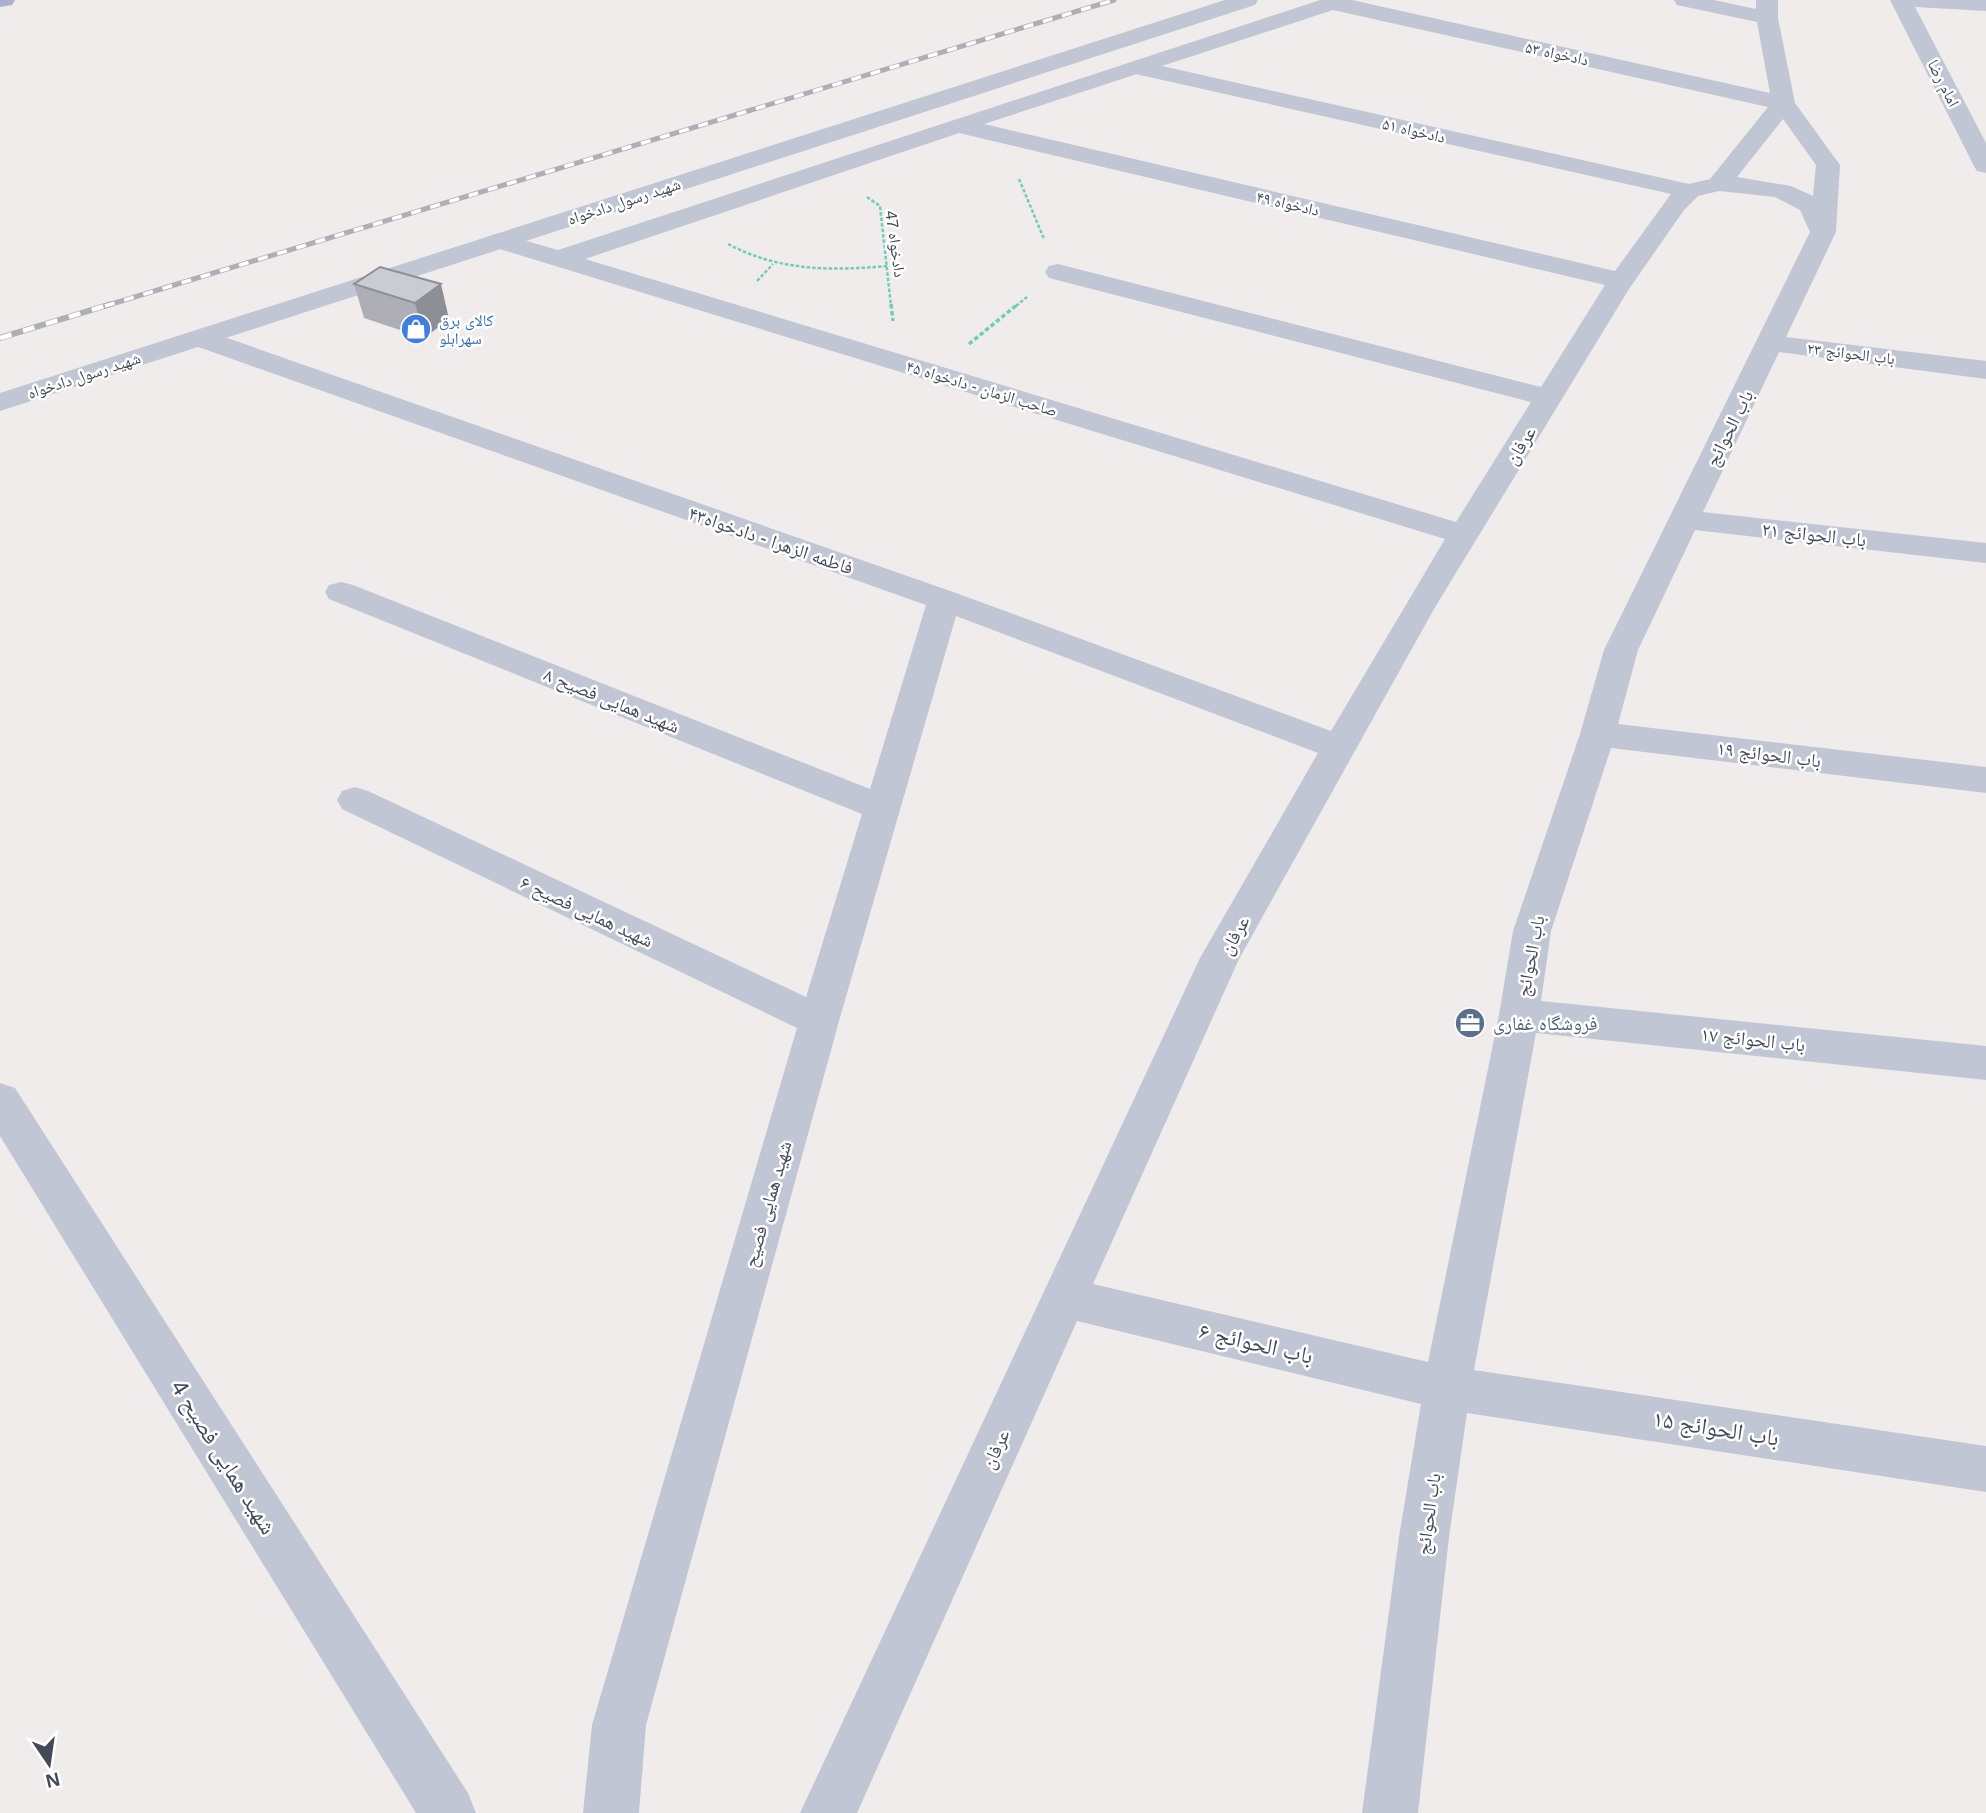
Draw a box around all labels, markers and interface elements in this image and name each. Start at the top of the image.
street label: دادخواه ۵۳ [1524,39,1590,69]
street label: امام رضا [1923,57,1963,110]
street label: دادخواه ۵۱ [1381,115,1447,147]
street label: شهید رسول دادخواه [566,175,683,230]
street label: دادخواه ۴۹ [1255,188,1321,220]
street label: دادخواه 47 [881,210,909,279]
shop icon: کالای برق سهرابلو [399,312,433,346]
place label: کالای برق سهرابلو [439,312,494,348]
street label: باب الحوائج ۲۳ [1806,340,1896,369]
street label: شهید رسول دادخواه [26,349,143,404]
street label: صاحب الزمان - دادخواه ۴۵ [904,357,1059,421]
street label: باب الحوائج [1701,387,1759,471]
street label: عرفان [1501,422,1541,469]
street label: فاطمه الزهرا - دادخواه۴۳ [686,502,856,579]
street label: باب الحوائج ۲۱ [1761,519,1867,552]
street label: شهید همایی فصیح ۸ [540,664,683,739]
street label: باب الحوائج ۱۹ [1715,738,1822,773]
street label: شهید همایی فصیح ۶ [516,871,657,953]
street label: عرفان [1215,912,1255,959]
street label: باب الحوائج [1512,914,1551,999]
office icon: فروشگاه غفاری [1453,1006,1487,1040]
place label: فروشگاه غفاری [1493,1013,1597,1035]
street label: باب الحوائج ۱۷ [1700,1024,1806,1057]
street label: شهید همایی فصیح [739,1139,797,1270]
street label: باب الحوائج ۶ [1196,1317,1316,1371]
street label: شهید همایی فصیح 4 [164,1375,282,1540]
street label: باب الحوائج ۱۵ [1651,1405,1781,1453]
street label: عرفان [977,1426,1015,1473]
street label: باب الحوائج [1412,1472,1447,1557]
north arrow [14,1729,84,1799]
text: N [44,1768,62,1792]

